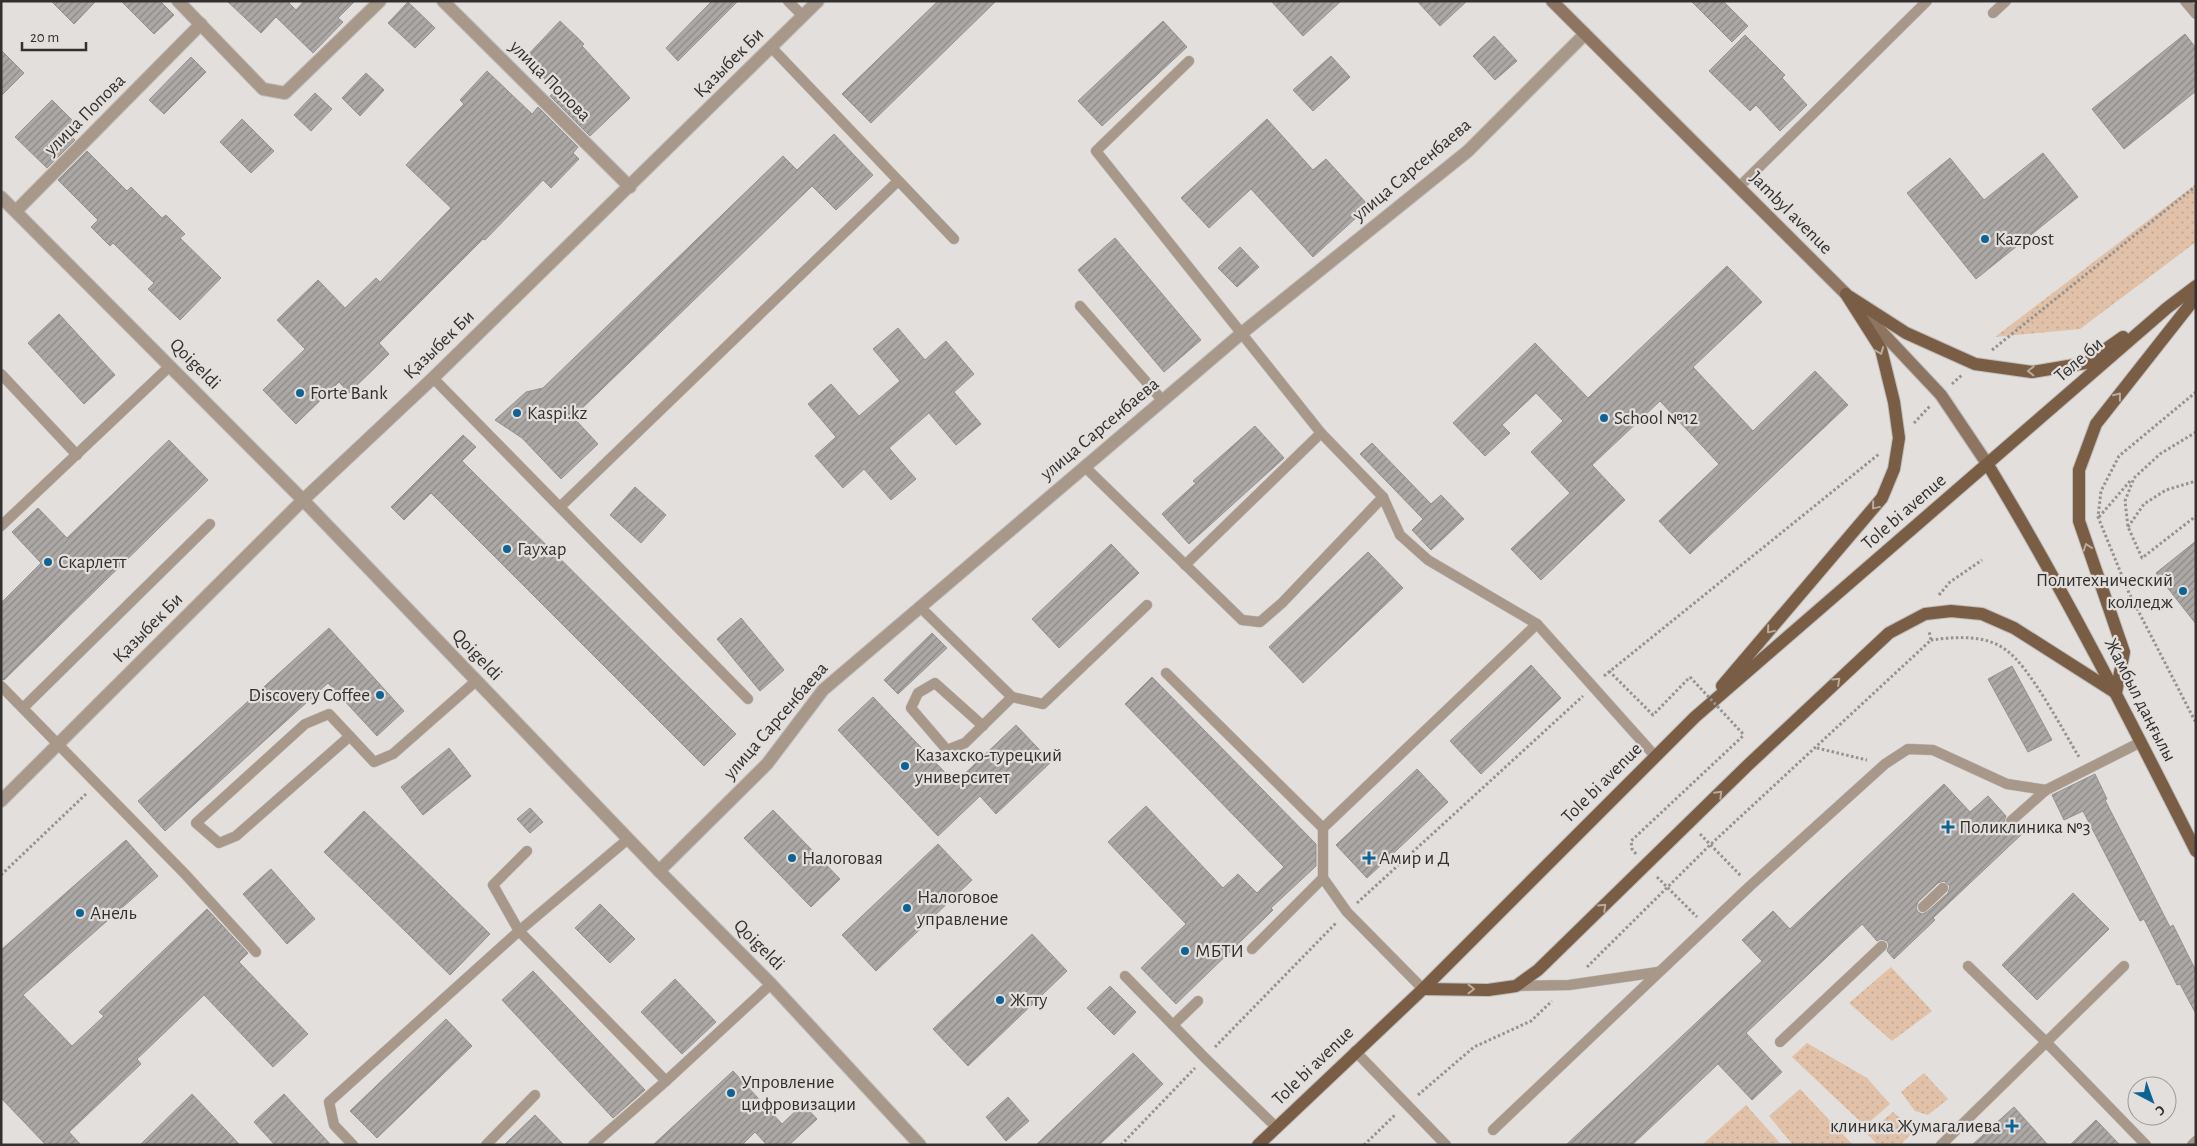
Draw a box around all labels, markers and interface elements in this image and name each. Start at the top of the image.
scale bar [22,20,86,52]
street label: Қазыбек Би [690,24,768,102]
text: 20 m [30,30,59,45]
street label: улица Попова [505,36,594,125]
street label: улица Попова [40,71,129,160]
street label: улица Сарсенбаева [1348,115,1475,226]
street label: Jambyl avenue [1746,168,1836,258]
place label: Kazpost [1995,230,2054,249]
marker: Kazpost [1979,233,1991,245]
street label: Қазыбек Би [400,307,478,383]
street label: Төле би [2051,334,2107,386]
street label: Qoigeldi [166,335,224,393]
one-way arrow [1874,346,1884,355]
one-way arrow [2026,366,2034,376]
street label: улица Сарсенбаева [1036,374,1163,485]
place label: Forte Bank [310,384,388,403]
marker: Forte Bank [294,387,306,399]
one-way arrow [2113,393,2121,402]
place label: Kaspi.kz [527,404,588,423]
marker: Kaspi.kz [511,407,523,419]
place label: School №12 [1614,409,1698,428]
marker: School №12 [1598,412,1610,424]
street label: Tole bi avenue [1858,470,1950,554]
one-way arrow [1873,500,1881,509]
place label: Гаухар [517,540,566,559]
marker: Гаухар [501,543,513,555]
one-way arrow [2083,543,2093,551]
place label: Скарлетт [58,553,127,572]
marker: Скарлетт [42,556,54,568]
place label: Политехнический колледж [2036,571,2174,612]
marker: Политехнический колледж [2177,585,2189,597]
street label: Қазыбек Би [109,589,187,667]
one-way arrow [1767,624,1776,633]
street label: Qoigeldi [448,626,506,684]
street label: Жамбыл даңғылы [2101,635,2179,765]
street label: улица Сарсенбаева [720,659,832,784]
one-way arrow [1831,678,1840,687]
place label: Discovery Coffee [248,686,370,705]
marker: Discovery Coffee [374,689,386,701]
street label: Tole bi avenue [1558,739,1646,827]
place label: Казахско-турецкий университет [914,746,1062,787]
marker: Казахско-турецкий университет [899,760,911,772]
one-way arrow [1714,791,1723,800]
place label: Поликлиника №3 [1959,818,2091,837]
marker: Поликлиника №3 [1941,820,1955,834]
place label: Налоговая [802,849,883,868]
place label: Амир и Д [1379,849,1450,868]
marker: Налоговая [786,852,798,864]
marker: Амир и Д [1363,852,1375,864]
place label: Налоговое управление [916,888,1008,929]
marker: Налоговое управление [901,902,913,914]
place label: Анель [90,904,137,923]
one-way arrow [1597,904,1606,913]
marker: Анель [74,907,86,919]
street label: Qoigeldi [730,916,788,974]
place label: МБТИ [1195,942,1244,961]
marker: МБТИ [1179,945,1191,957]
one-way arrow [1468,984,1476,994]
place label: Жгту [1010,991,1047,1010]
marker: Жгту [994,994,1006,1006]
street label: Tole bi avenue [1269,1023,1357,1109]
place label: Упровление цифровизации [741,1073,856,1114]
north arrow [2127,1076,2177,1126]
marker: Упровление цифровизации [725,1087,737,1099]
text: С [2152,1102,2167,1118]
place label: клиника Жумагалиева [1830,1117,2001,1136]
marker: клиника Жумагалиева [2005,1119,2019,1133]

